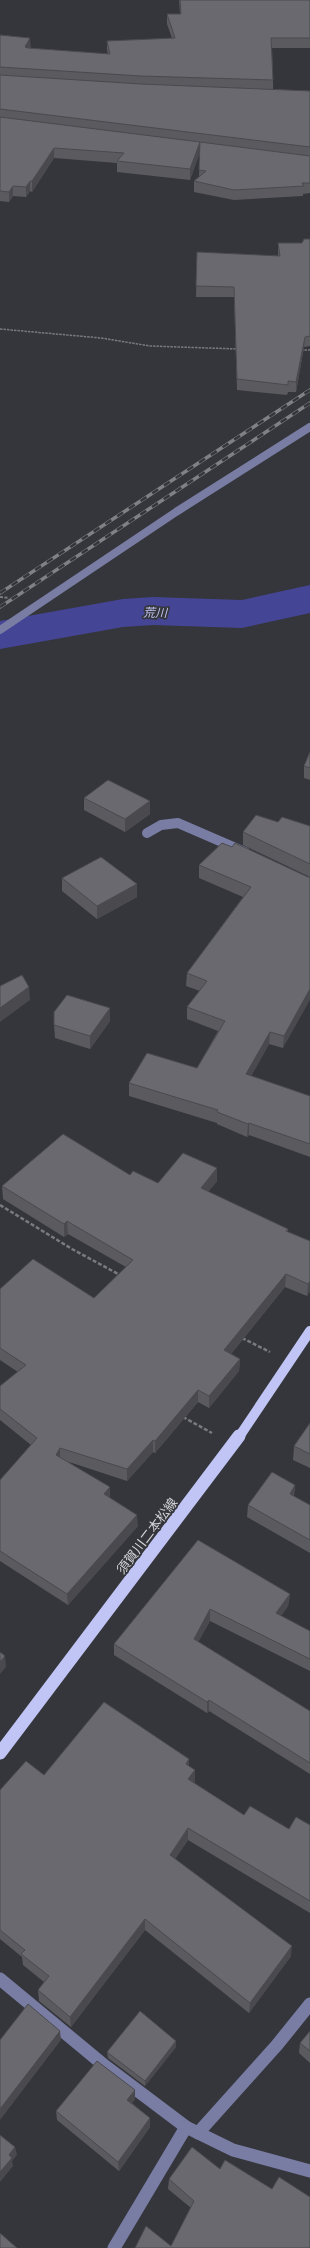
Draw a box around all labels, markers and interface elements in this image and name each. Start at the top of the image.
water label: 荒川 [143,605,169,621]
street label: 須賀川二本松線 [113,1495,181,1577]

